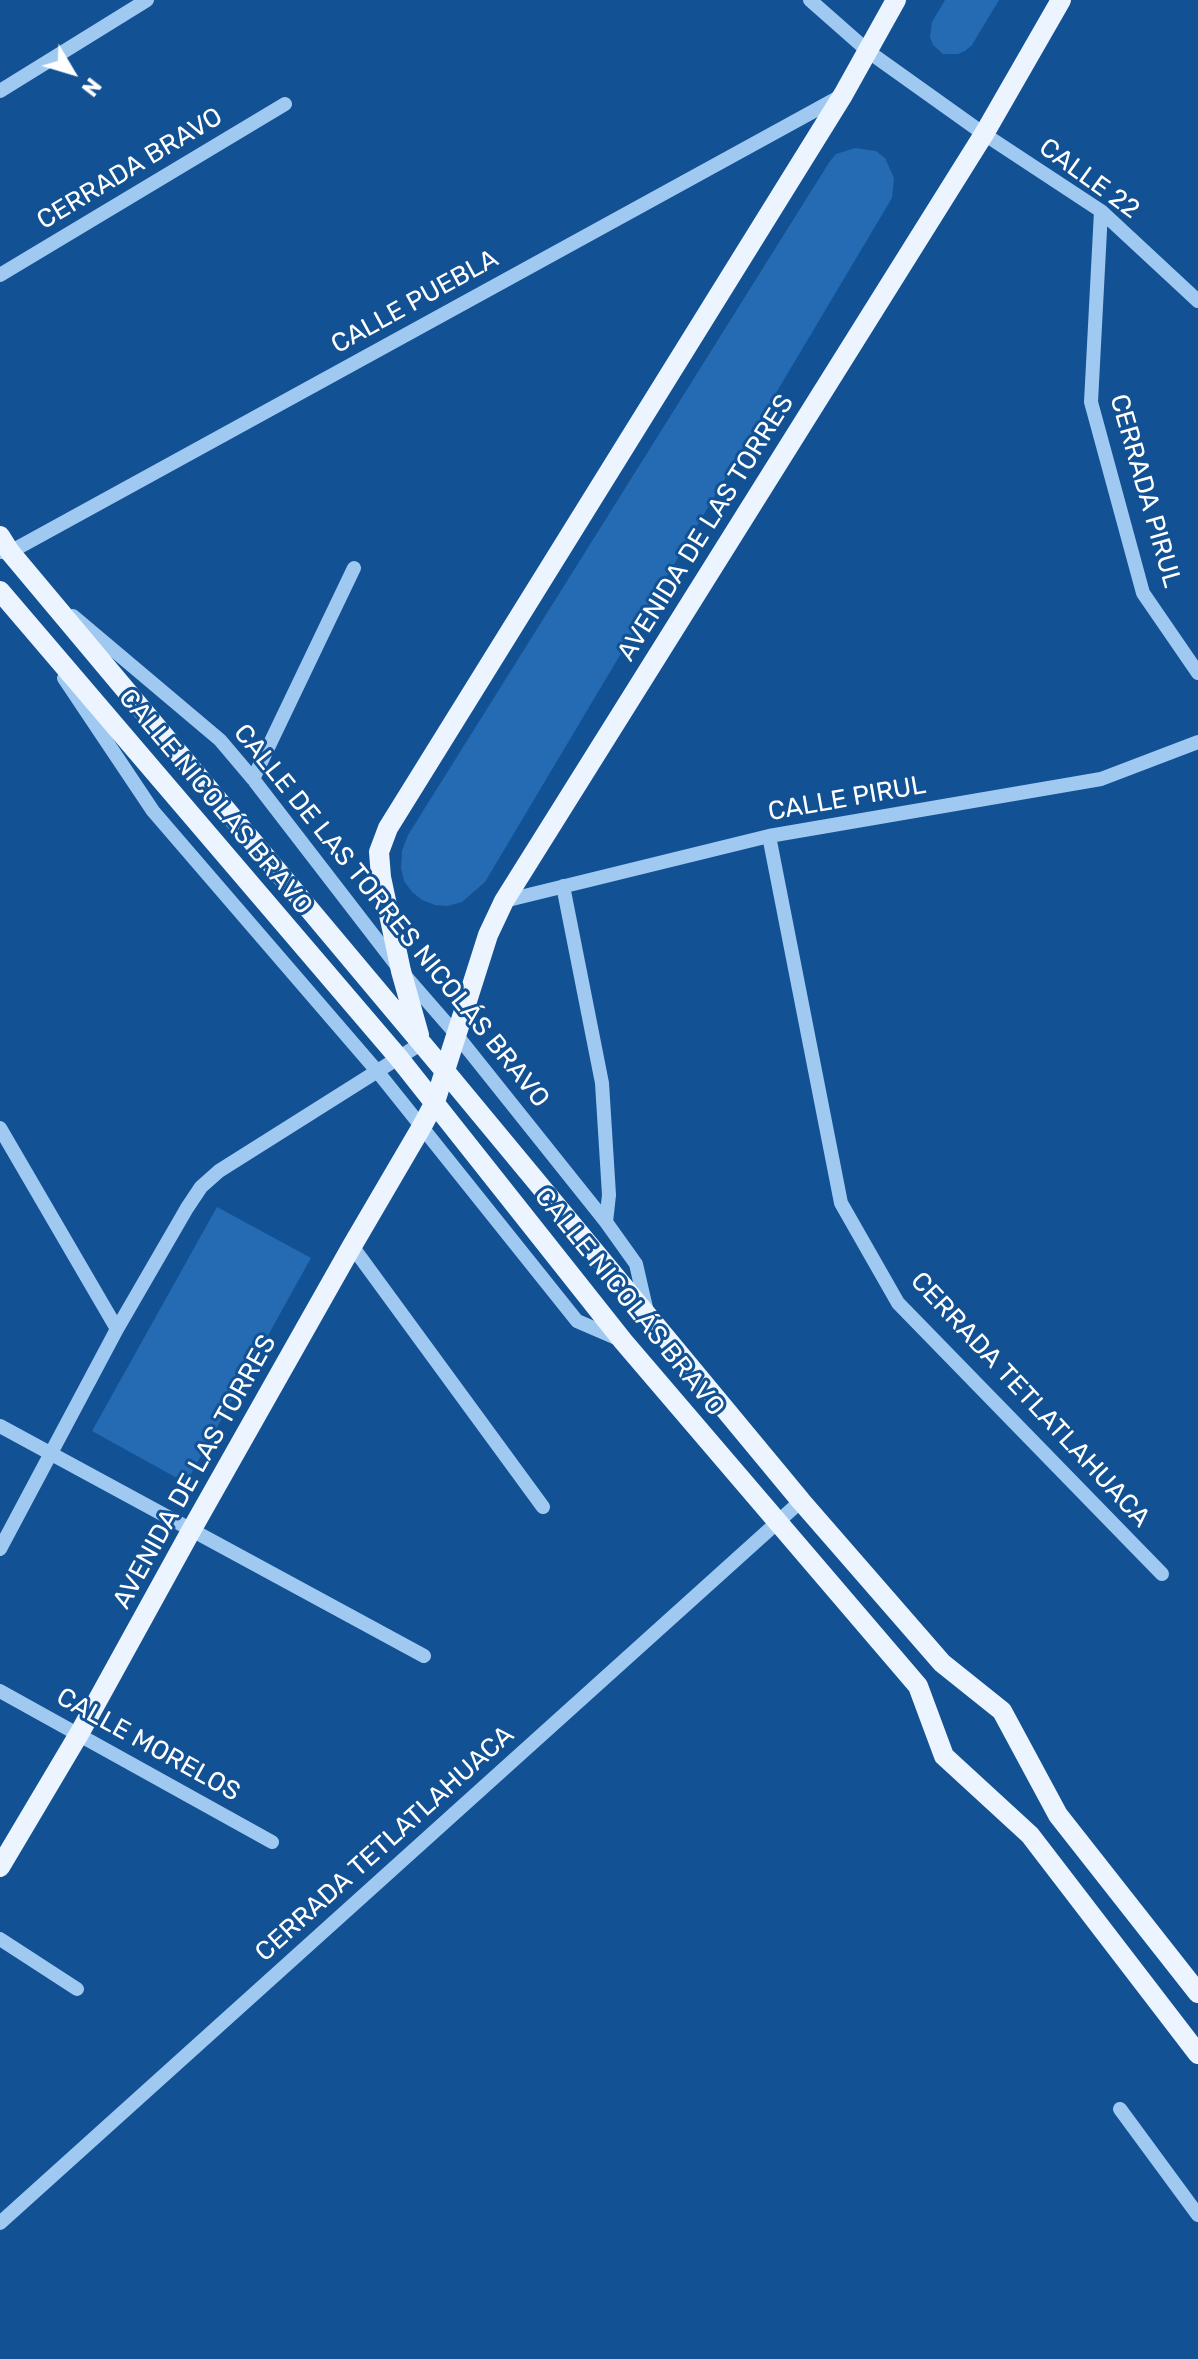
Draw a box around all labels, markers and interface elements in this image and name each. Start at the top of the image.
north arrow [32,32,112,112]
text: N [76,73,107,102]
street label: CERRADA BRAVO [32,101,228,237]
street label: CALLE 22 [1033,132,1145,226]
street label: CALLE PUEBLA [326,243,504,361]
street label: AVENIDA DE LAS TORRES [611,389,801,667]
street label: CERRADA PIRUL [1102,391,1188,591]
street label: CALLE NICOLÁS BRAVO [111,683,319,921]
street label: CALLE DE LAS TORRES NICOLÁS BRAVO [227,718,555,1114]
street label: CALLE PIRUL [766,770,928,828]
street label: CALLE NICOLÁS BRAVO [527,1181,731,1423]
street label: CERRADA TETLATLAHUACA [904,1266,1156,1534]
street label: AVENIDA DE LAS TORRES [107,1330,283,1614]
street label: CALLE MORELOS [51,1682,245,1808]
street label: CERRADA TETLATLAHUACA [249,1720,521,1968]

